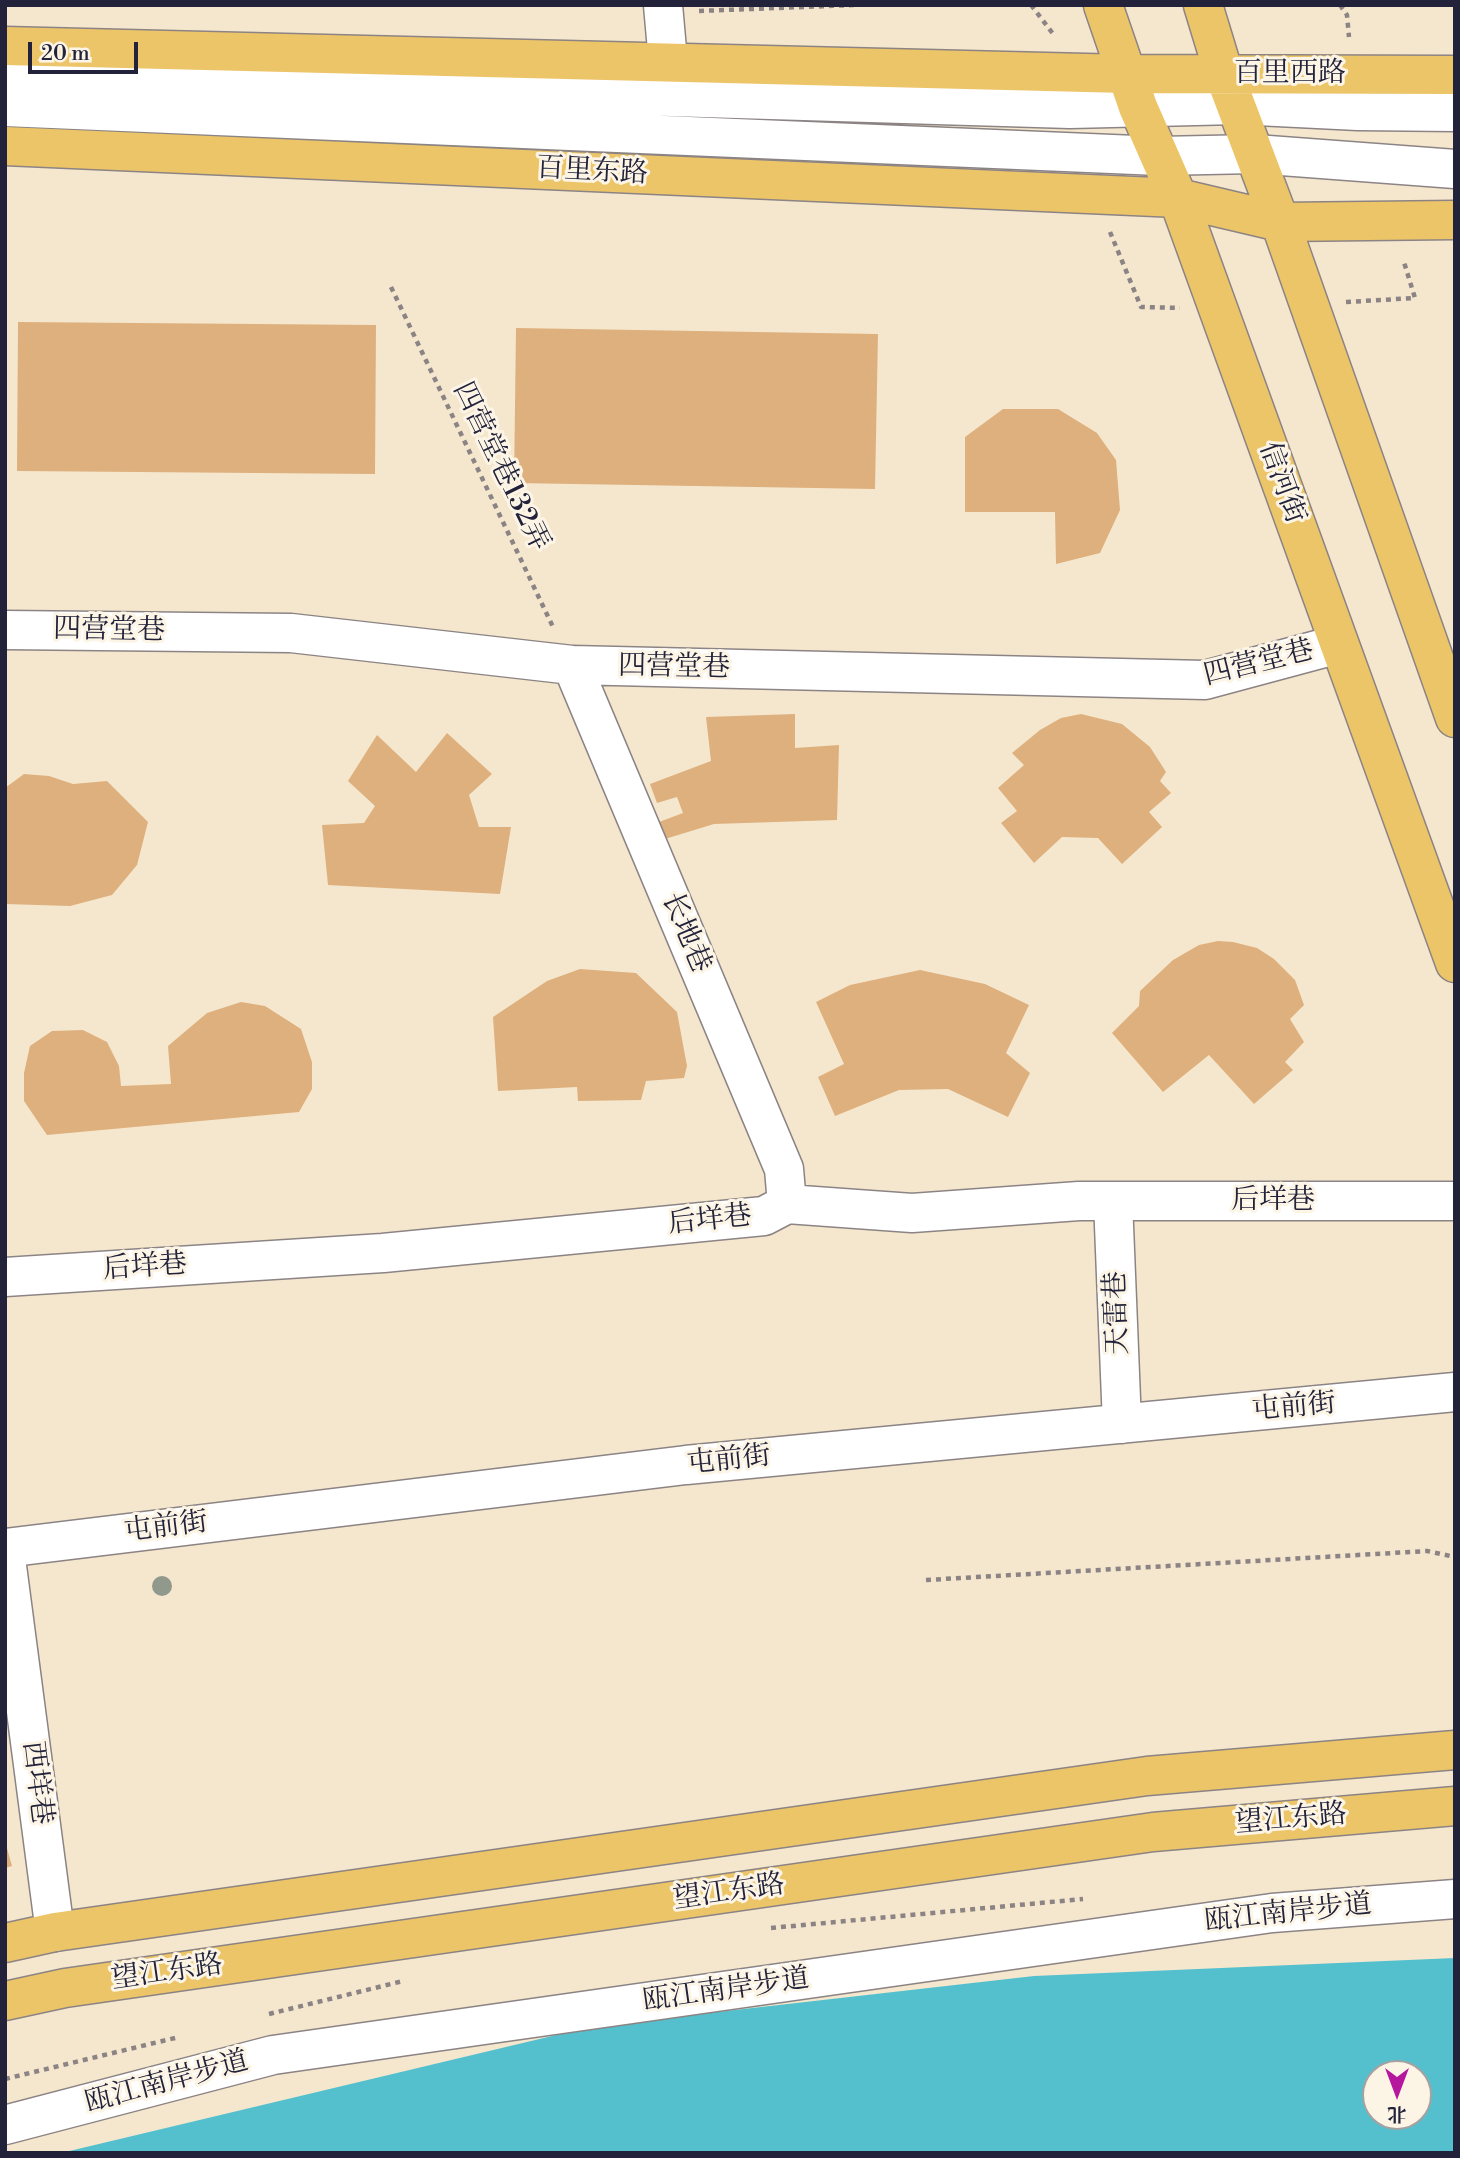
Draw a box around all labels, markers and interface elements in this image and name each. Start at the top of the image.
scale bar [32,28,142,72]
text: 20 m [41,41,90,67]
street label: 百里西路 [1234,57,1346,91]
street label: 百里东路 [535,152,649,192]
street label: 四营堂巷132弄 [445,377,555,557]
street label: 信河街 [1251,438,1311,528]
street label: 四营堂巷 [53,613,165,649]
street label: 四营堂巷 [1201,634,1317,694]
street label: 四营堂巷 [618,650,730,686]
street label: 长地巷 [653,888,717,978]
street label: 后垟巷 [1231,1184,1315,1218]
street label: 后垟巷 [666,1200,754,1242]
street label: 后垟巷 [102,1248,188,1288]
street label: 天雷巷 [1100,1270,1136,1356]
street label: 屯前街 [1251,1388,1337,1428]
street label: 屯前街 [685,1440,773,1482]
street label: 屯前街 [122,1506,210,1550]
street label: 西垟巷 [14,1739,58,1827]
street label: 望江东路 [1234,1798,1348,1842]
street label: 望江东路 [671,1869,787,1917]
street label: 瓯江南岸步道 [1203,1889,1373,1939]
street label: 望江东路 [109,1949,225,1997]
street label: 瓯江南岸步道 [640,1963,812,2019]
street label: 瓯江南岸步道 [82,2045,252,2121]
north arrow [1362,2060,1432,2130]
text: 北 [1388,2102,1407,2126]

